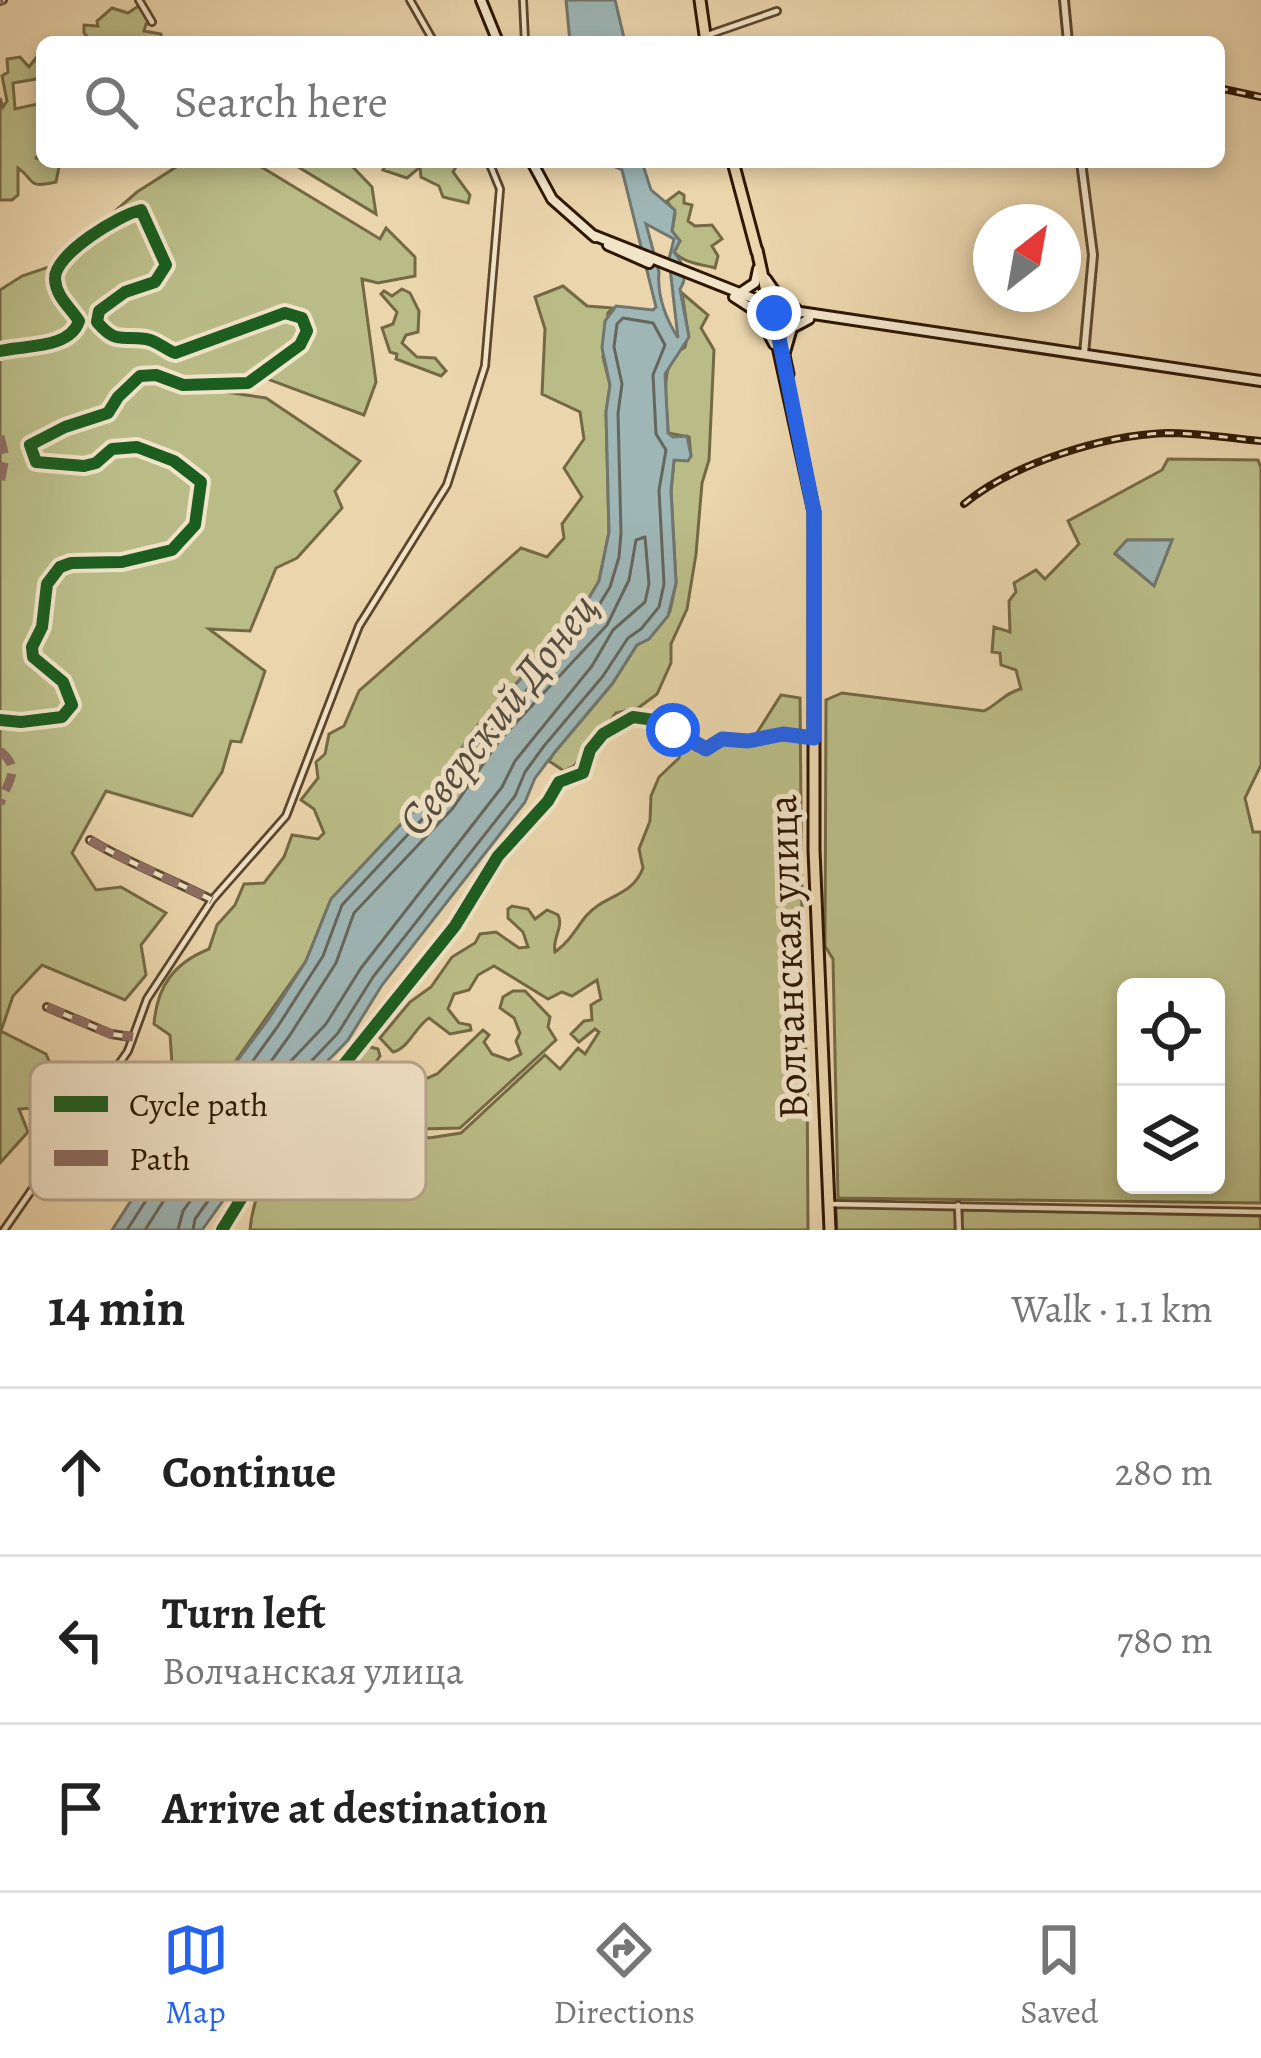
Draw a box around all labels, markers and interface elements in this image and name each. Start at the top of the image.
search box [36,36,1225,168]
icon: search [78,69,144,135]
text: Search here [174,71,388,133]
north arrow [973,204,1081,312]
route end [747,286,801,340]
water label: Северский Донец [383,579,613,849]
route start [646,703,700,757]
street label: Волчанская улица [753,793,821,1120]
map controls [1117,978,1225,1194]
button: locate [1117,978,1225,1086]
legend [30,1062,426,1200]
text: Cycle path [129,1082,268,1127]
button: layers [1117,1086,1225,1194]
text: Path [129,1136,190,1181]
text: 14 min [48,1273,185,1343]
text: Walk · 1.1 km [1011,1282,1213,1335]
icon: ahead [48,1439,114,1505]
text: Continue [162,1441,336,1503]
text: 280 m [1115,1445,1213,1498]
text: Turn left [162,1582,326,1644]
icon: left [48,1607,114,1673]
text: 780 m [1117,1613,1213,1666]
text: Волчанская улица [162,1644,464,1697]
icon: arrive [48,1775,114,1841]
text: Arrive at destination [162,1777,548,1839]
tab: Map [163,1917,229,2034]
tab: Directions [554,1917,695,2034]
tab: Saved [1020,1917,1098,2034]

